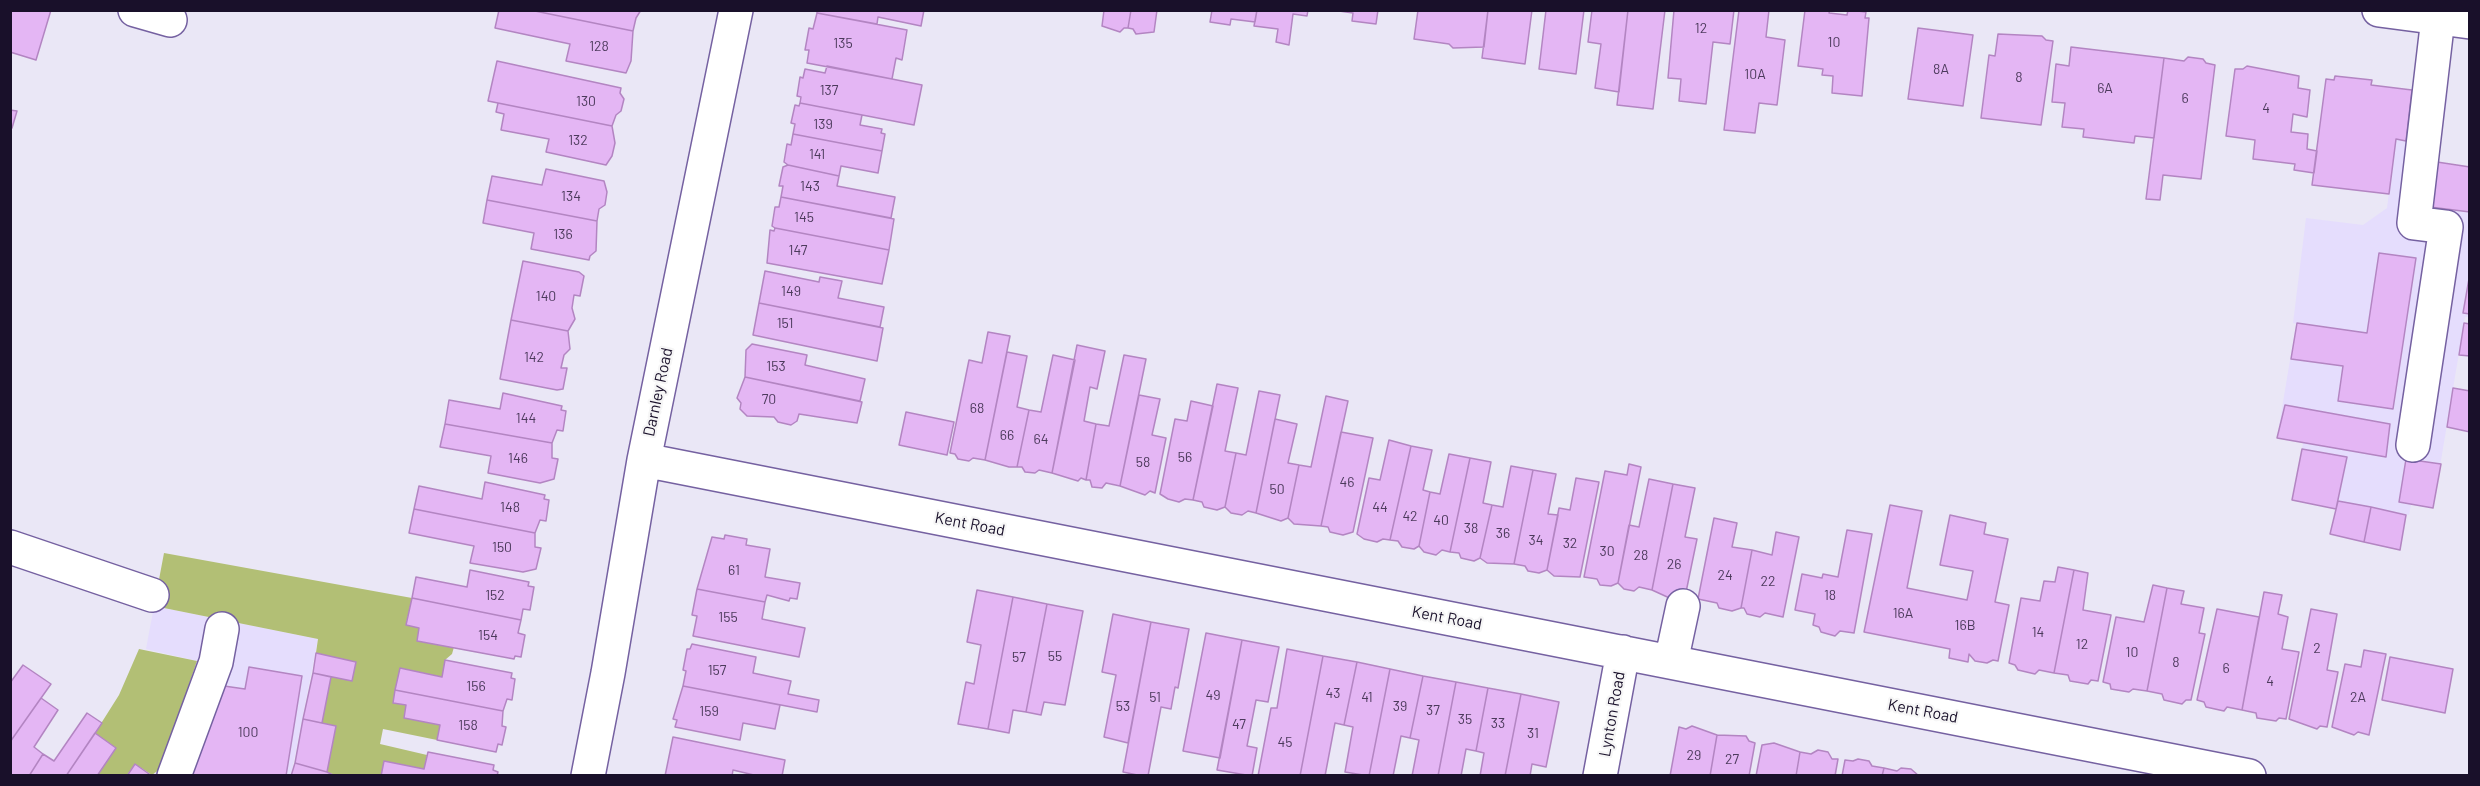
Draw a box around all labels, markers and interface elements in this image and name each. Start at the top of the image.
house number: 12 [1695,20,1707,36]
house number: 10 [1828,34,1840,50]
house number: 135 [833,35,853,51]
house number: 128 [589,38,609,54]
house number: 8A [1933,61,1949,77]
house number: 10A [1744,66,1766,82]
house number: 8 [2015,69,2023,85]
house number: 6A [2097,80,2113,96]
house number: 137 [820,82,838,98]
house number: 6 [2181,90,2189,106]
house number: 130 [576,93,596,109]
house number: 4 [2262,100,2270,116]
house number: 139 [813,116,833,132]
house number: 132 [568,132,588,148]
house number: 141 [809,146,825,162]
house number: 143 [800,178,820,194]
house number: 134 [561,188,581,204]
house number: 145 [794,209,814,225]
house number: 136 [553,226,573,242]
house number: 147 [789,242,807,258]
house number: 149 [781,283,801,299]
house number: 140 [536,288,556,304]
house number: 151 [777,315,793,331]
street label: Darnley Road [639,346,677,438]
house number: 142 [524,349,544,365]
house number: 153 [766,358,786,374]
house number: 70 [762,391,776,407]
house number: 68 [970,400,984,416]
house number: 144 [516,410,536,426]
house number: 66 [1000,427,1014,443]
house number: 64 [1034,431,1048,447]
house number: 56 [1178,449,1192,465]
house number: 146 [508,450,528,466]
house number: 58 [1136,454,1150,470]
house number: 46 [1340,474,1354,490]
house number: 50 [1269,481,1285,497]
house number: 148 [500,499,520,515]
house number: 44 [1372,499,1388,515]
street label: Kent Road [933,508,1007,540]
house number: 42 [1402,508,1418,524]
house number: 40 [1433,512,1449,528]
house number: 38 [1464,520,1478,536]
house number: 36 [1496,525,1510,541]
house number: 34 [1529,532,1543,548]
house number: 32 [1563,535,1577,551]
house number: 150 [492,539,512,555]
house number: 30 [1599,543,1615,559]
house number: 28 [1634,547,1648,563]
house number: 26 [1667,556,1681,572]
house number: 61 [728,562,740,578]
house number: 24 [1717,567,1733,583]
house number: 22 [1760,573,1776,589]
house number: 152 [485,587,505,603]
house number: 18 [1824,587,1836,603]
street label: Kent Road [1410,602,1484,634]
house number: 16A [1893,605,1913,621]
house number: 155 [718,609,738,625]
house number: 16B [1955,617,1975,633]
house number: 14 [2032,624,2044,640]
house number: 154 [478,627,498,643]
house number: 12 [2076,636,2088,652]
house number: 2 [2313,640,2321,656]
house number: 10 [2126,644,2138,660]
house number: 55 [1048,648,1062,664]
house number: 57 [1012,649,1026,665]
house number: 8 [2172,654,2180,670]
house number: 6 [2222,660,2230,676]
house number: 157 [708,662,726,678]
street label: Lynton Road [1595,670,1629,758]
house number: 4 [2266,673,2274,689]
house number: 156 [466,678,486,694]
house number: 43 [1326,685,1340,701]
house number: 49 [1205,687,1221,703]
house number: 51 [1149,689,1161,705]
house number: 41 [1361,689,1373,705]
house number: 2A [2350,689,2366,705]
street label: Kent Road [1886,695,1960,727]
house number: 53 [1116,698,1130,714]
house number: 39 [1393,698,1407,714]
house number: 37 [1426,702,1440,718]
house number: 159 [699,703,719,719]
house number: 35 [1458,711,1472,727]
house number: 33 [1491,715,1505,731]
house number: 47 [1232,716,1246,732]
house number: 158 [458,717,478,733]
house number: 100 [238,724,258,740]
house number: 31 [1527,725,1539,741]
house number: 45 [1278,734,1292,750]
house number: 29 [1687,747,1701,763]
house number: 27 [1725,751,1739,767]

